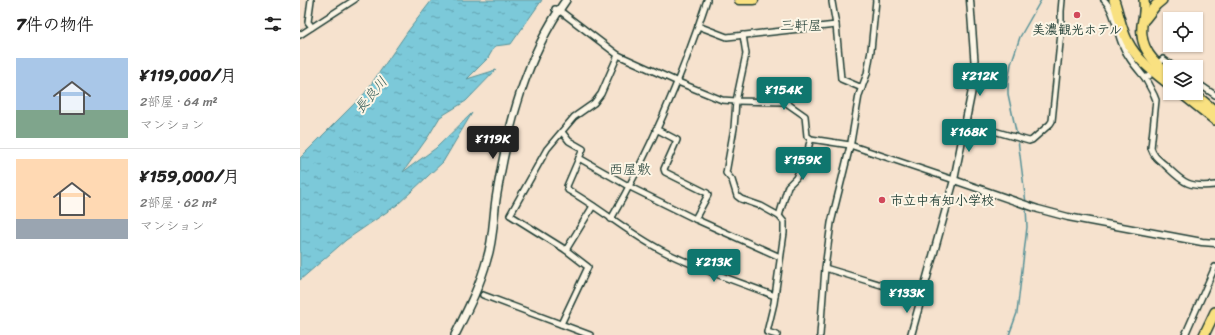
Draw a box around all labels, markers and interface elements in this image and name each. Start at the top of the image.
text: 7件の物件 [16,9,94,39]
marker: 美濃観光ホテル [1072,10,1082,20]
map controls [1163,12,1203,100]
button: locate [1163,12,1203,52]
icon: filters [262,13,284,35]
district label: 三軒屋 [780,13,822,38]
place label: 美濃観光ホテル [1032,18,1122,41]
text: ¥119,000/月 [140,60,237,90]
button: layers [1163,60,1203,100]
pin: ¥212K [952,63,1008,97]
text: ¥212K [962,64,998,87]
water label: 長良川 [348,71,394,119]
icon: home [48,74,96,122]
pin: ¥154K [756,77,812,111]
text: ¥154K [766,78,802,101]
text: 2部屋 · 64 m² [140,90,218,113]
text: マンション [140,113,204,136]
pin: ¥168K [941,119,997,153]
text: ¥168K [951,120,987,143]
pin: ¥119K [465,126,521,160]
text: ¥119K [476,127,510,150]
pin: ¥159K [775,147,831,181]
text: ¥159K [785,148,821,171]
district label: 西屋敷 [609,157,651,182]
text: ¥159,000/月 [140,161,240,191]
icon: home [48,175,96,223]
place label: 市立中有知小学校 [890,189,994,212]
text: 2部屋 · 62 m² [140,191,217,214]
marker: 市立中有知小学校 [877,195,887,205]
text: マンション [140,214,204,237]
pin: ¥213K [686,249,742,283]
text: ¥213K [696,250,732,273]
pin: ¥133K [879,280,935,314]
text: ¥133K [890,281,924,304]

